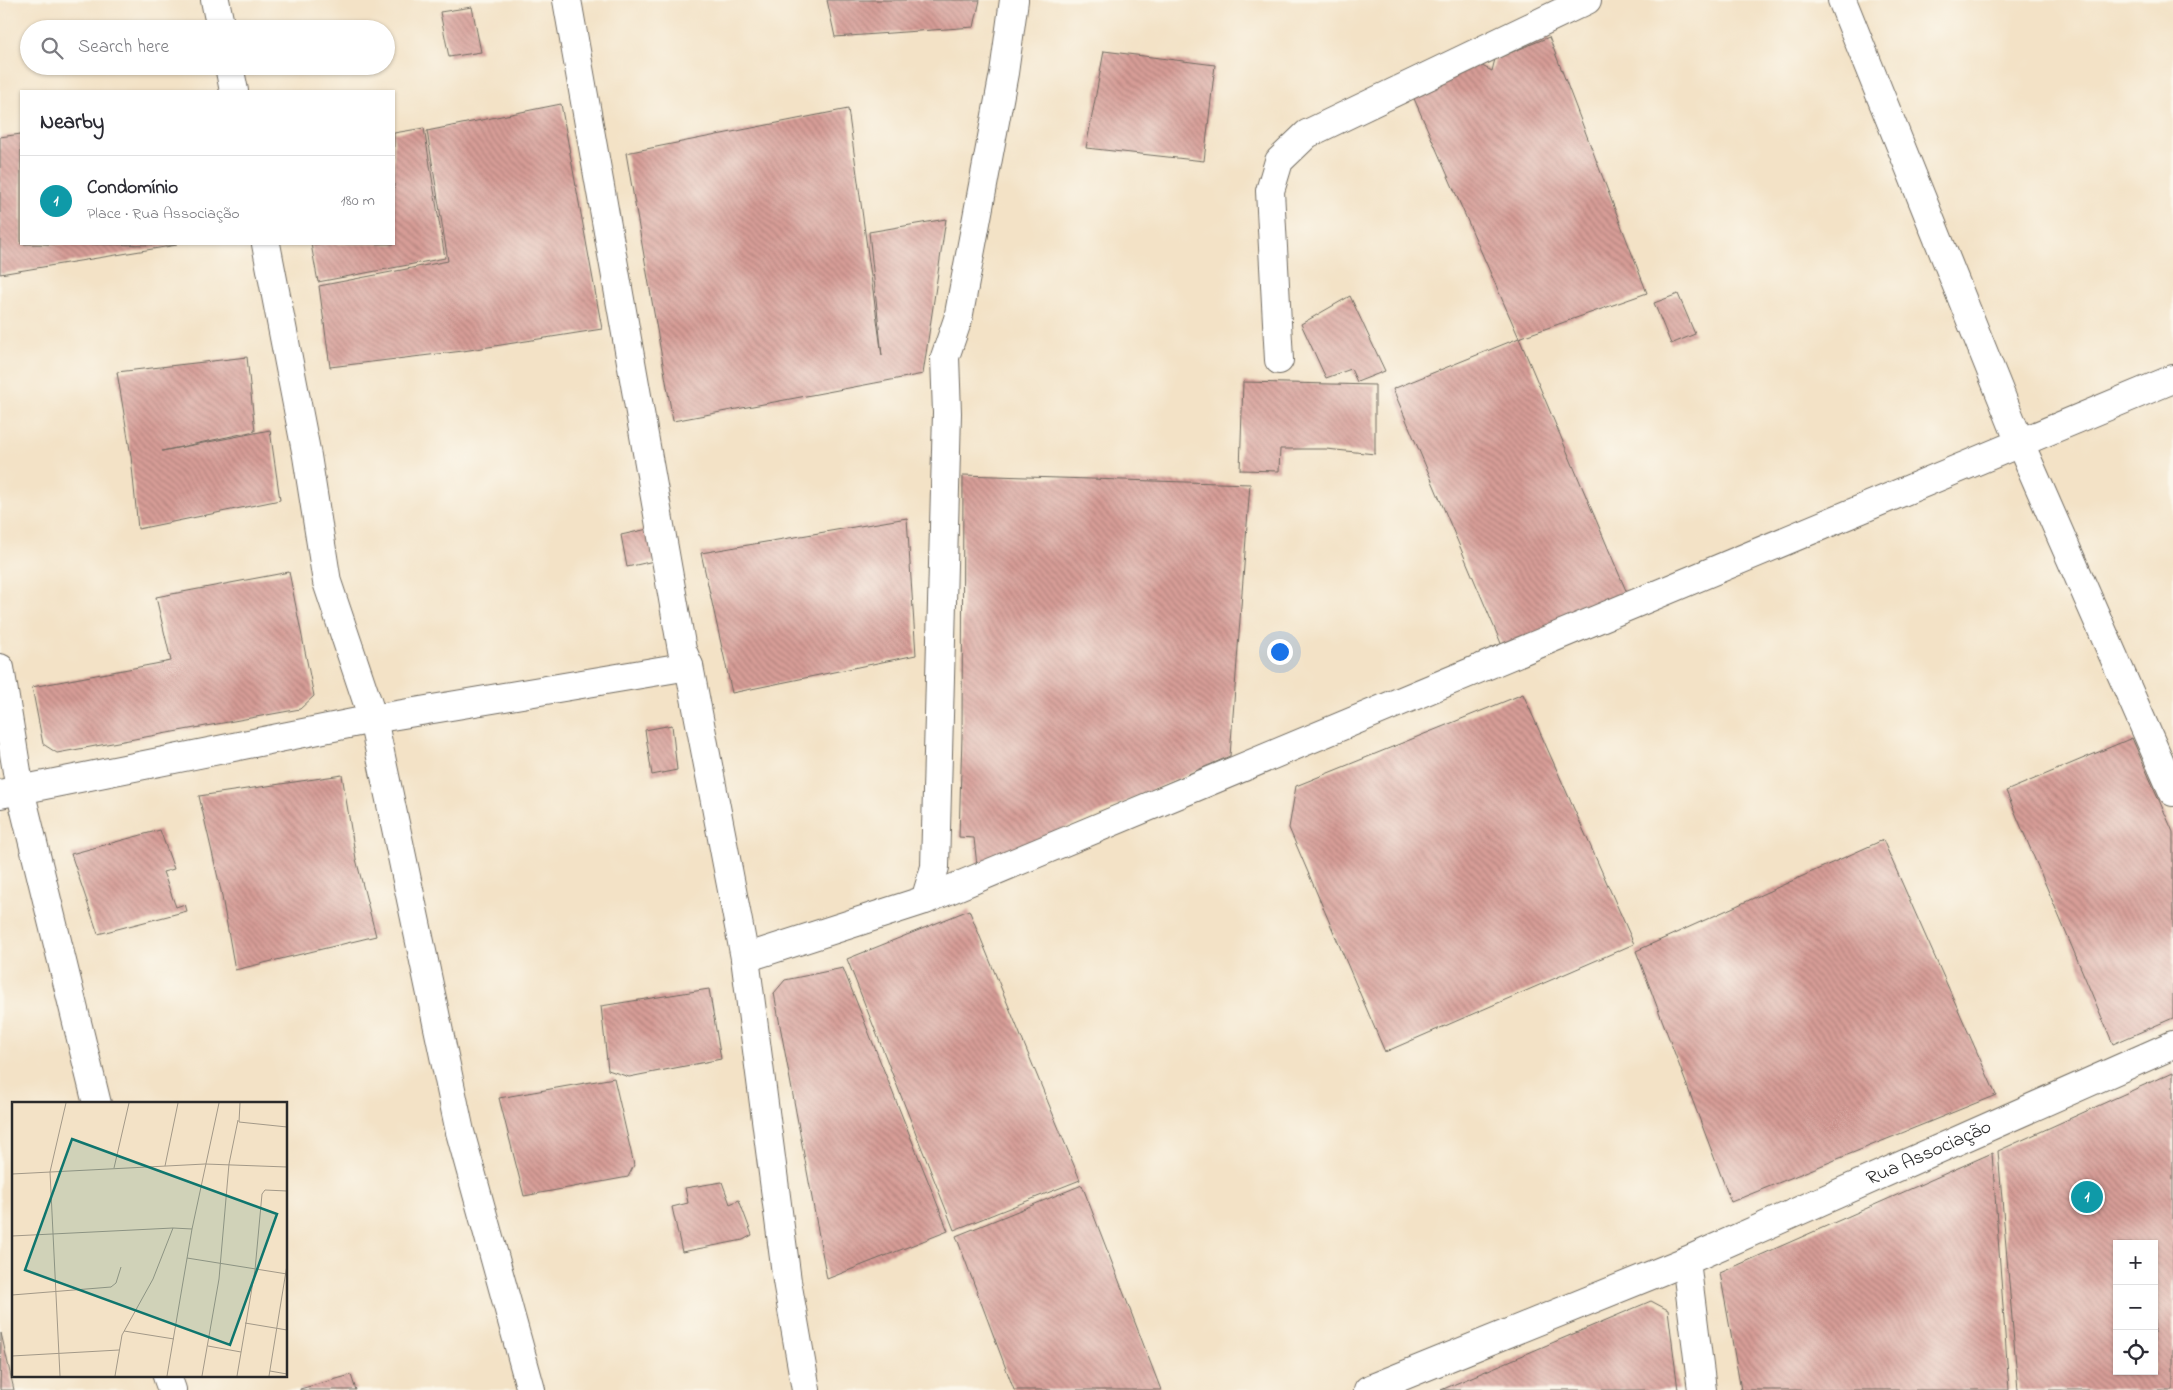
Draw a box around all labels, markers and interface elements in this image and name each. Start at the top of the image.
search box [20,20,395,75]
icon: search [38,34,66,62]
text: Search here [78,34,169,61]
text: Nearby [40,108,104,138]
text: Condomínio [87,175,178,202]
text: 1 [53,189,59,213]
text: 180 m [341,189,375,213]
text: Place · Rua Associação [87,202,240,226]
your location [1267,639,1293,665]
inset map [12,1102,288,1378]
street label: Rua Associação [1862,1113,1996,1194]
pin: 1 [2071,1178,2103,1216]
map controls [2113,1240,2158,1375]
button: + [2113,1240,2158,1285]
button: − [2113,1285,2158,1330]
button: locate [2113,1330,2158,1375]

